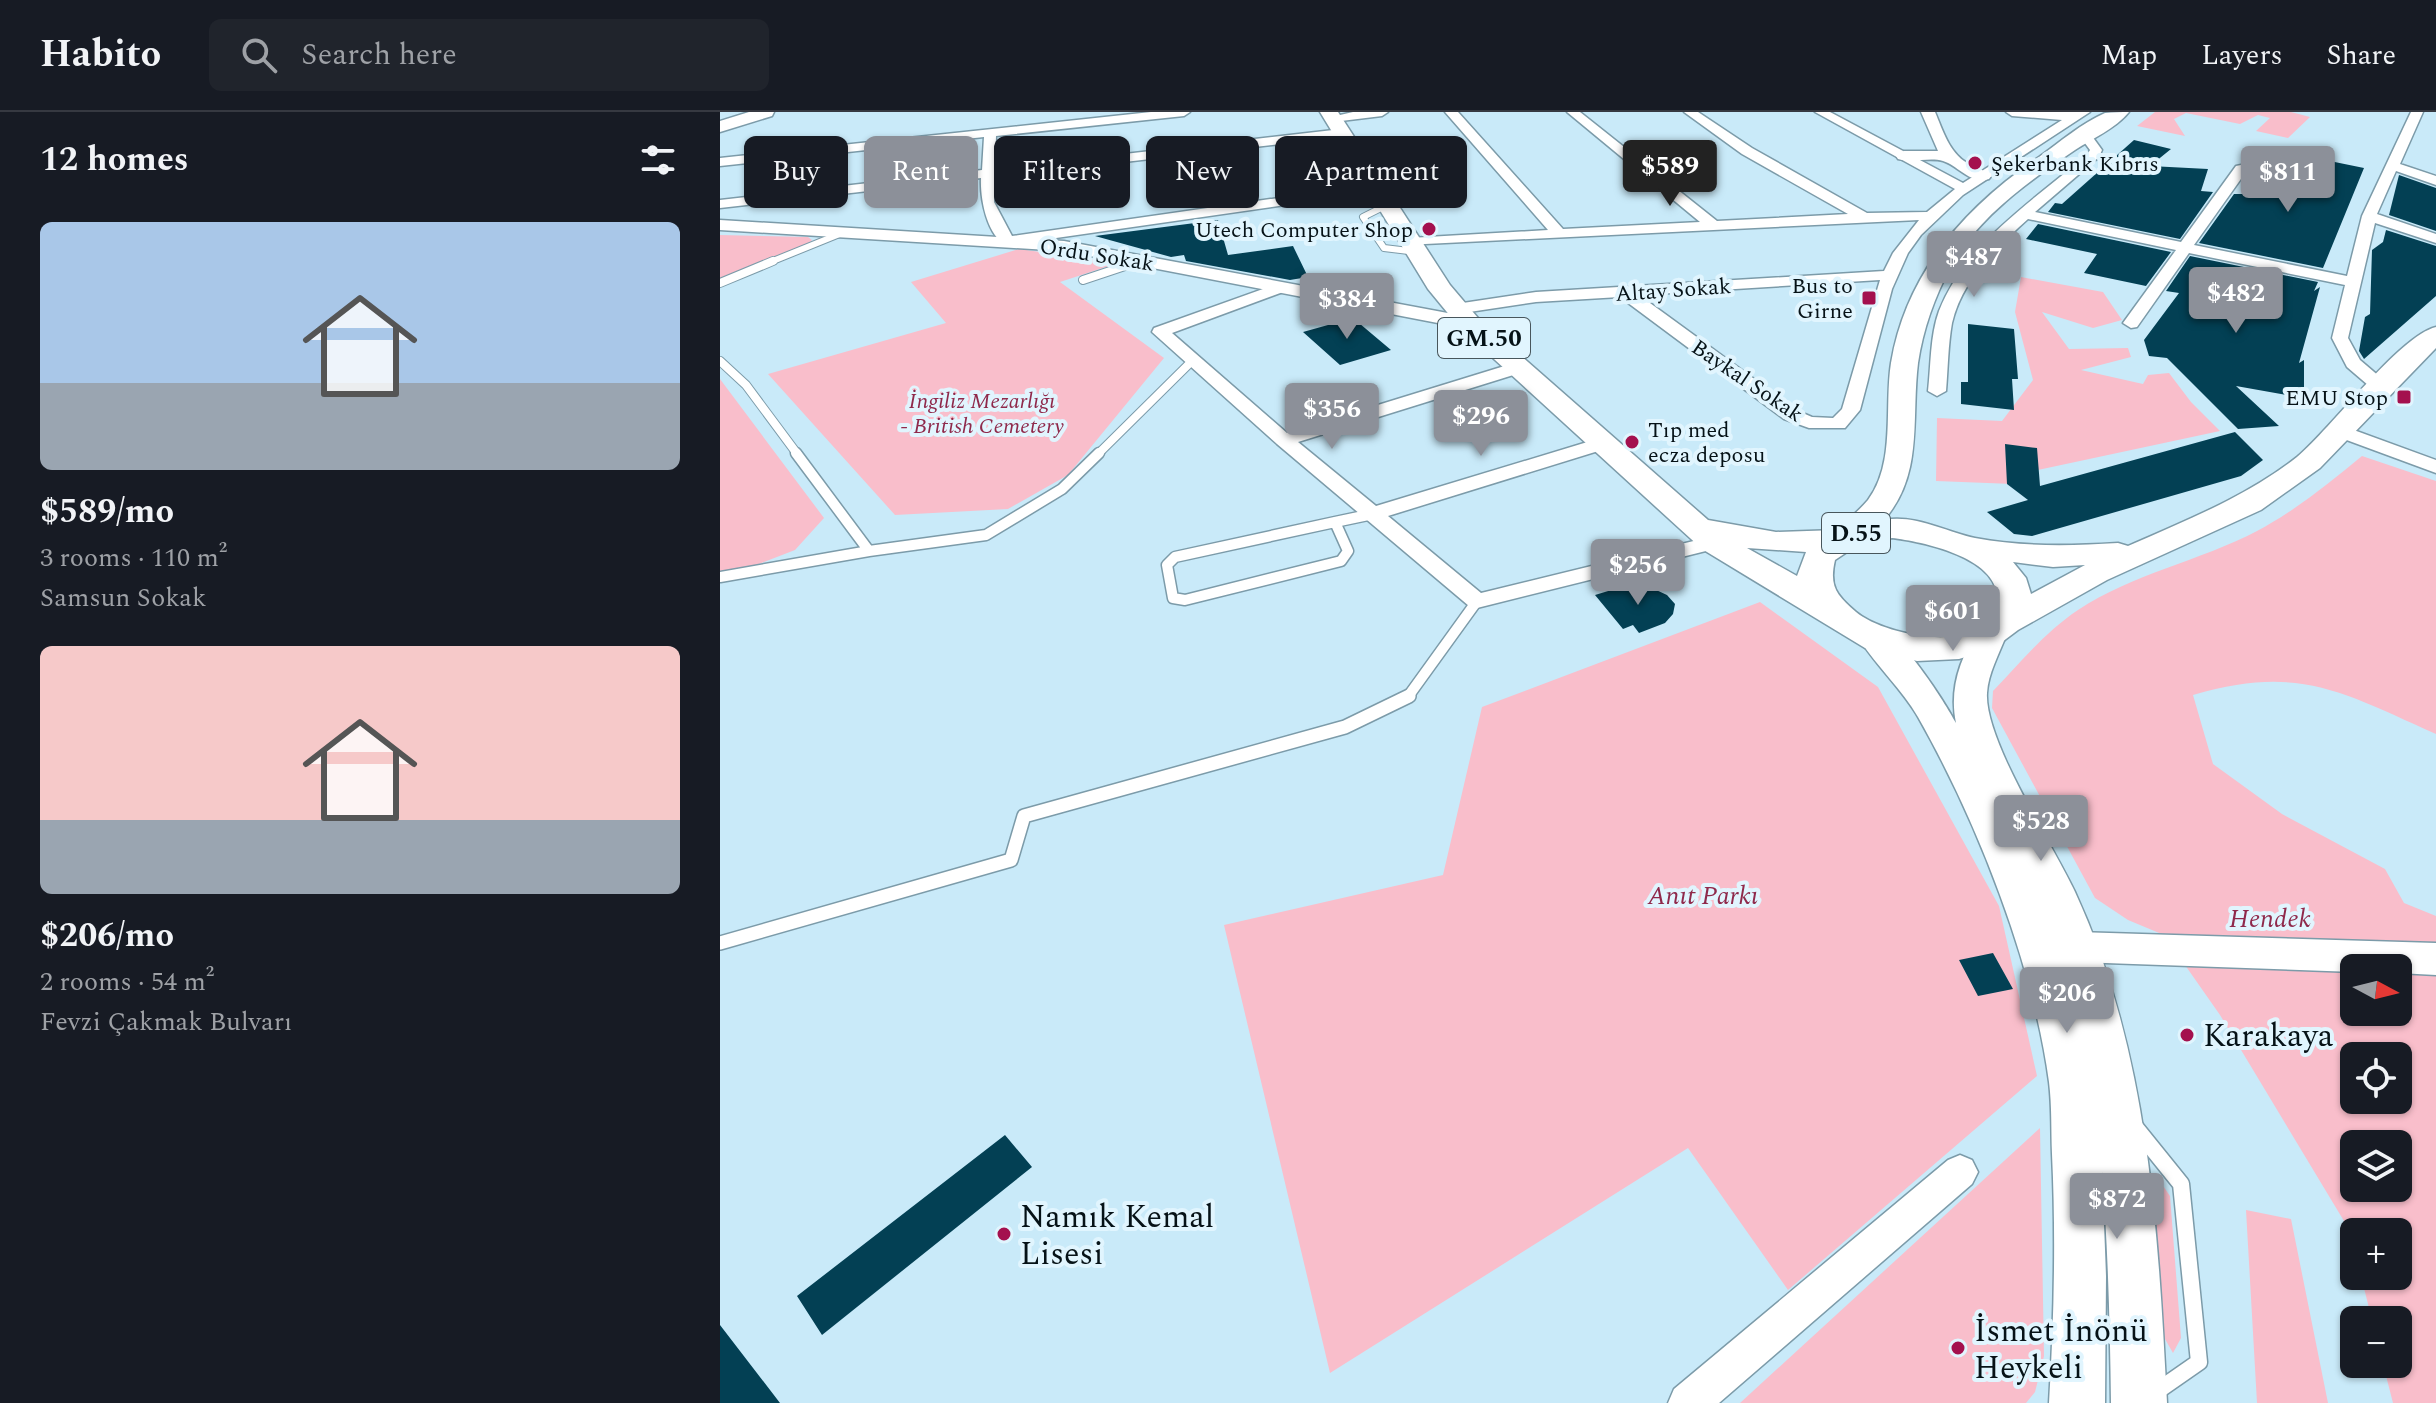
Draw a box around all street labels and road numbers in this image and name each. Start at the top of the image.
street label: Ordu Sokak [1037,230,1156,281]
street label: Altay Sokak [1614,270,1732,311]
road number: GM.50 [1438,318,1530,358]
street label: Baykal Sokak [1684,331,1810,431]
road number: D.55 [1822,513,1890,553]

